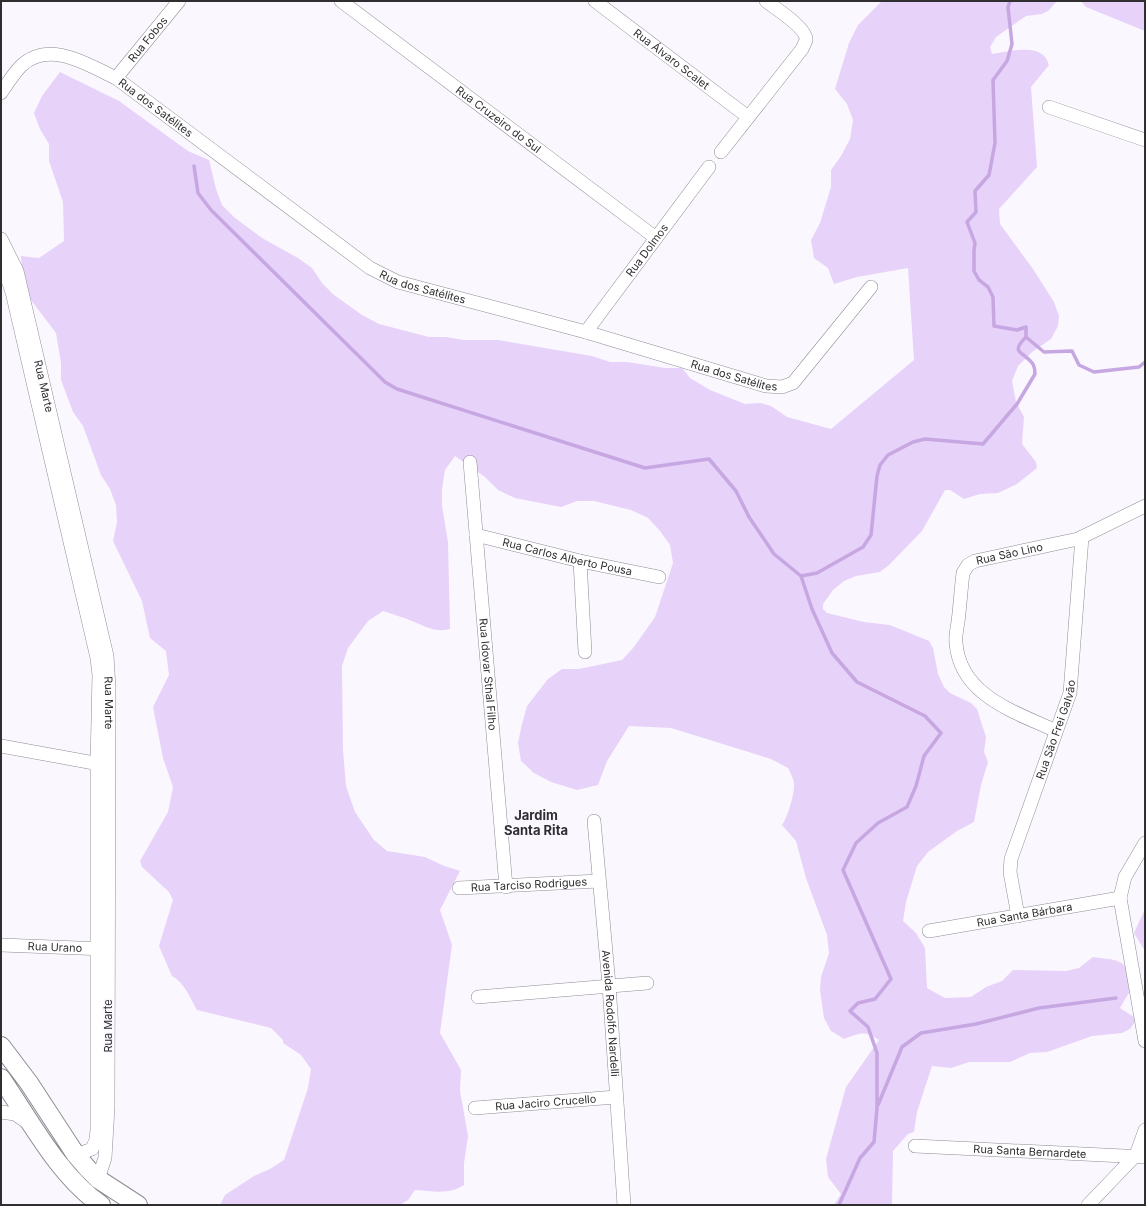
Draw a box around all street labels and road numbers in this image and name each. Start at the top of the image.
street label: Rua Fobos [125,14,171,65]
street label: Rua Álvaro Scalet [631,26,713,92]
street label: Rua dos Satélites [116,75,196,140]
street label: Rua Cruzeiro do Sul [453,83,544,156]
street label: Rua Dolmos [623,221,671,279]
street label: Rua dos Satélites [377,267,467,307]
street label: Rua dos Satélites [689,357,778,394]
street label: Rua Marte [31,359,57,414]
street label: Rua Carlos Alberto Pousa [501,535,633,578]
street label: Rua São Lino [975,540,1044,568]
street label: Rua Idovar Sthal Filho [476,618,500,731]
street label: Rua Marte [101,676,116,729]
street label: Rua São Frei Galvão [1033,679,1078,781]
street label: Rua Tarciso Rodrigues [470,875,588,894]
street label: Rua Santa Bárbara [976,899,1073,930]
street label: Rua Urano [27,939,83,955]
street label: Avenida Rodolfo Nardelli [599,949,622,1077]
street label: Rua Marte [101,999,115,1053]
street label: Rua Jaciro Crucello [495,1092,597,1113]
street label: Rua Santa Bernardete [973,1142,1087,1161]

